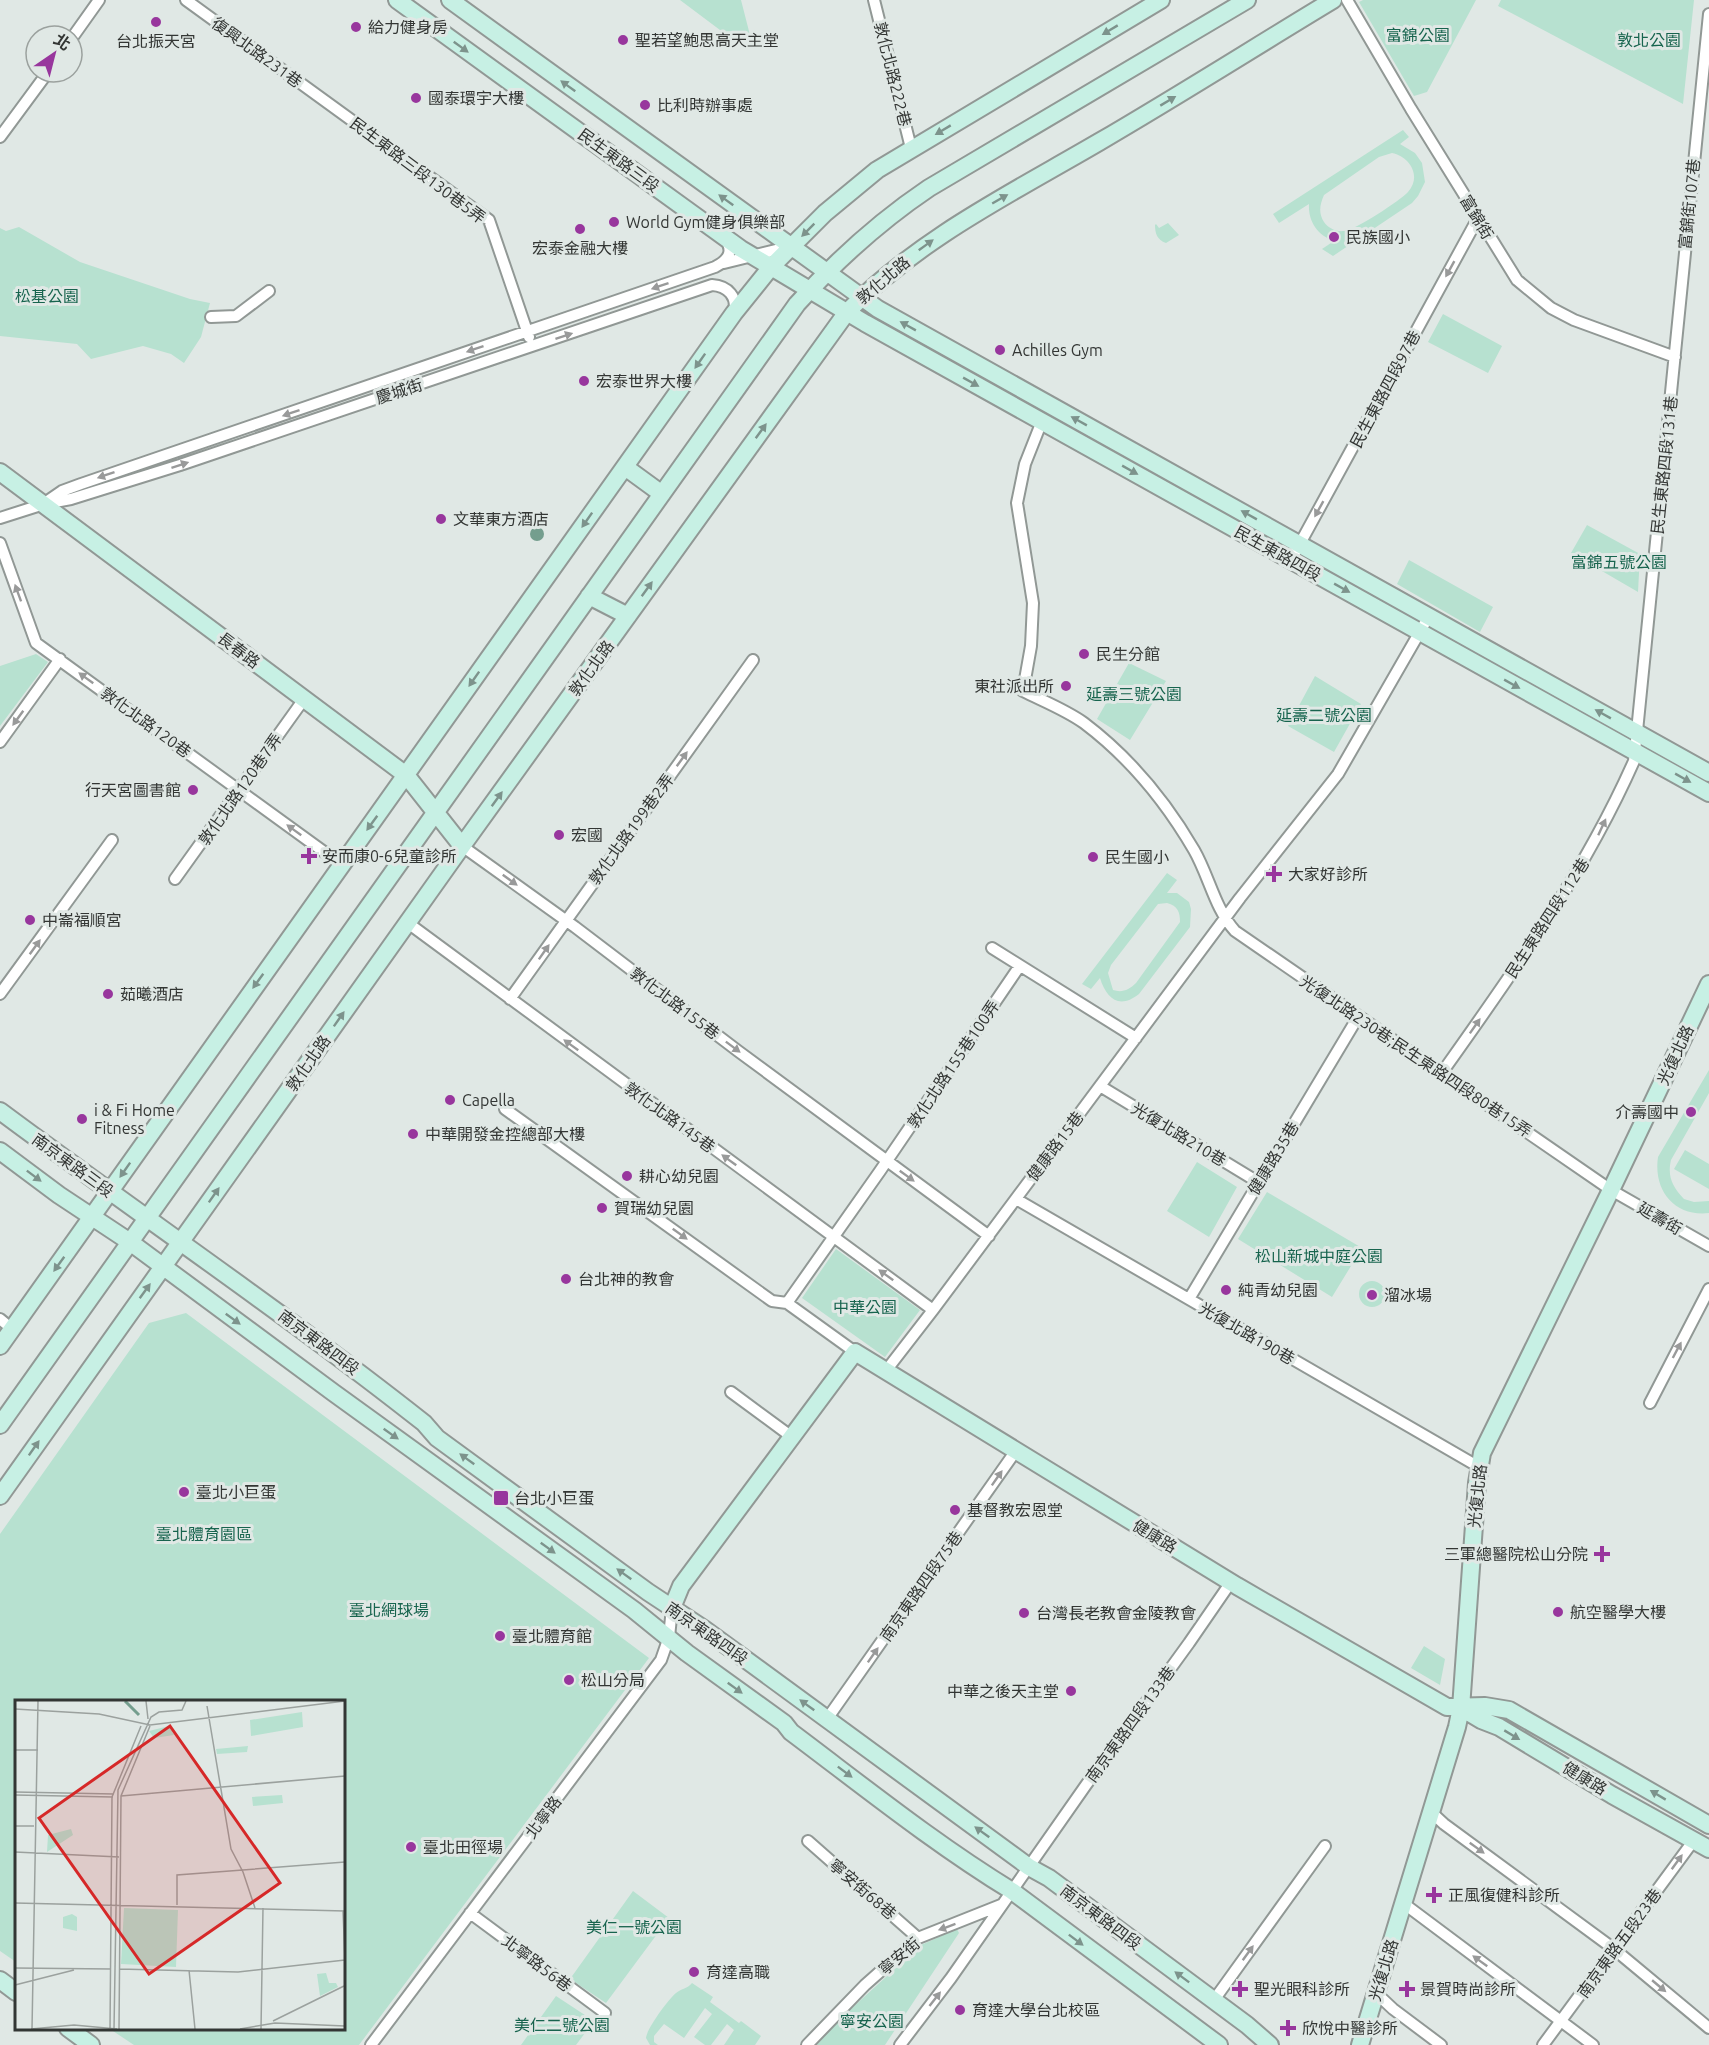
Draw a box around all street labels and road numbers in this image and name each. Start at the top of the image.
street label: 復興北路231巷 [208,13,306,91]
street label: 敦化北路222巷 [871,20,915,128]
street label: 民生東路三段130巷5弄 [347,113,489,227]
street label: 民生東路三段 [575,125,663,195]
street label: 富錦街107巷 [1675,158,1703,250]
street label: 富錦街 [1457,192,1497,242]
street label: 敦化北路 [853,253,913,307]
street label: 民生東路四段97巷 [1347,327,1423,451]
street label: 慶城街 [373,375,425,407]
street label: 民生東路四段131巷 [1648,395,1680,535]
street label: 民生東路四段 [1232,522,1324,584]
street label: 長春路 [214,628,264,672]
street label: 敦化北路 [565,637,617,699]
street label: 敦化北路120巷 [97,683,195,761]
street label: 敦化北路120巷7弄 [195,730,285,848]
street label: 敦化北路199巷2弄 [585,770,677,888]
street label: 民生東路四段112巷 [1502,855,1592,981]
street label: 敦化北路155巷 [627,964,723,1042]
street label: 光復北路230巷;民生東路四段80巷15弄 [1297,972,1535,1140]
street label: 敦化北路155巷100弄 [904,997,1002,1131]
street label: 光復北路 [1653,1022,1697,1088]
street label: 敦化北路 [282,1032,334,1094]
street label: 敦化北路145巷 [621,1078,719,1156]
street label: 光復北路210巷 [1128,1099,1230,1169]
street label: 健康路15巷 [1023,1108,1087,1184]
street label: 健康路35巷 [1244,1118,1302,1198]
street label: 南京東路三段 [29,1130,117,1200]
street label: 延壽街 [1635,1198,1685,1238]
street label: 光復北路190巷 [1196,1298,1298,1368]
street label: 南京東路四段 [275,1306,363,1378]
street label: 光復北路 [1465,1463,1489,1529]
street label: 健康路 [1130,1516,1180,1556]
street label: 南京東路四段75巷 [876,1528,966,1644]
street label: 南京東路四段 [663,1598,751,1668]
street label: 南京東路四段133巷 [1082,1662,1178,1786]
street label: 健康路 [1560,1758,1610,1798]
street label: 北寧路 [521,1792,565,1842]
street label: 寧安街68巷 [826,1855,900,1923]
street label: 南京東路四段 [1057,1881,1145,1953]
street label: 南京東路五段23巷 [1573,1885,1665,2001]
street label: 北寧路56巷 [499,1931,575,1995]
street label: 寧安街 [875,1934,923,1978]
street label: 光復北路 [1365,1937,1401,2003]

